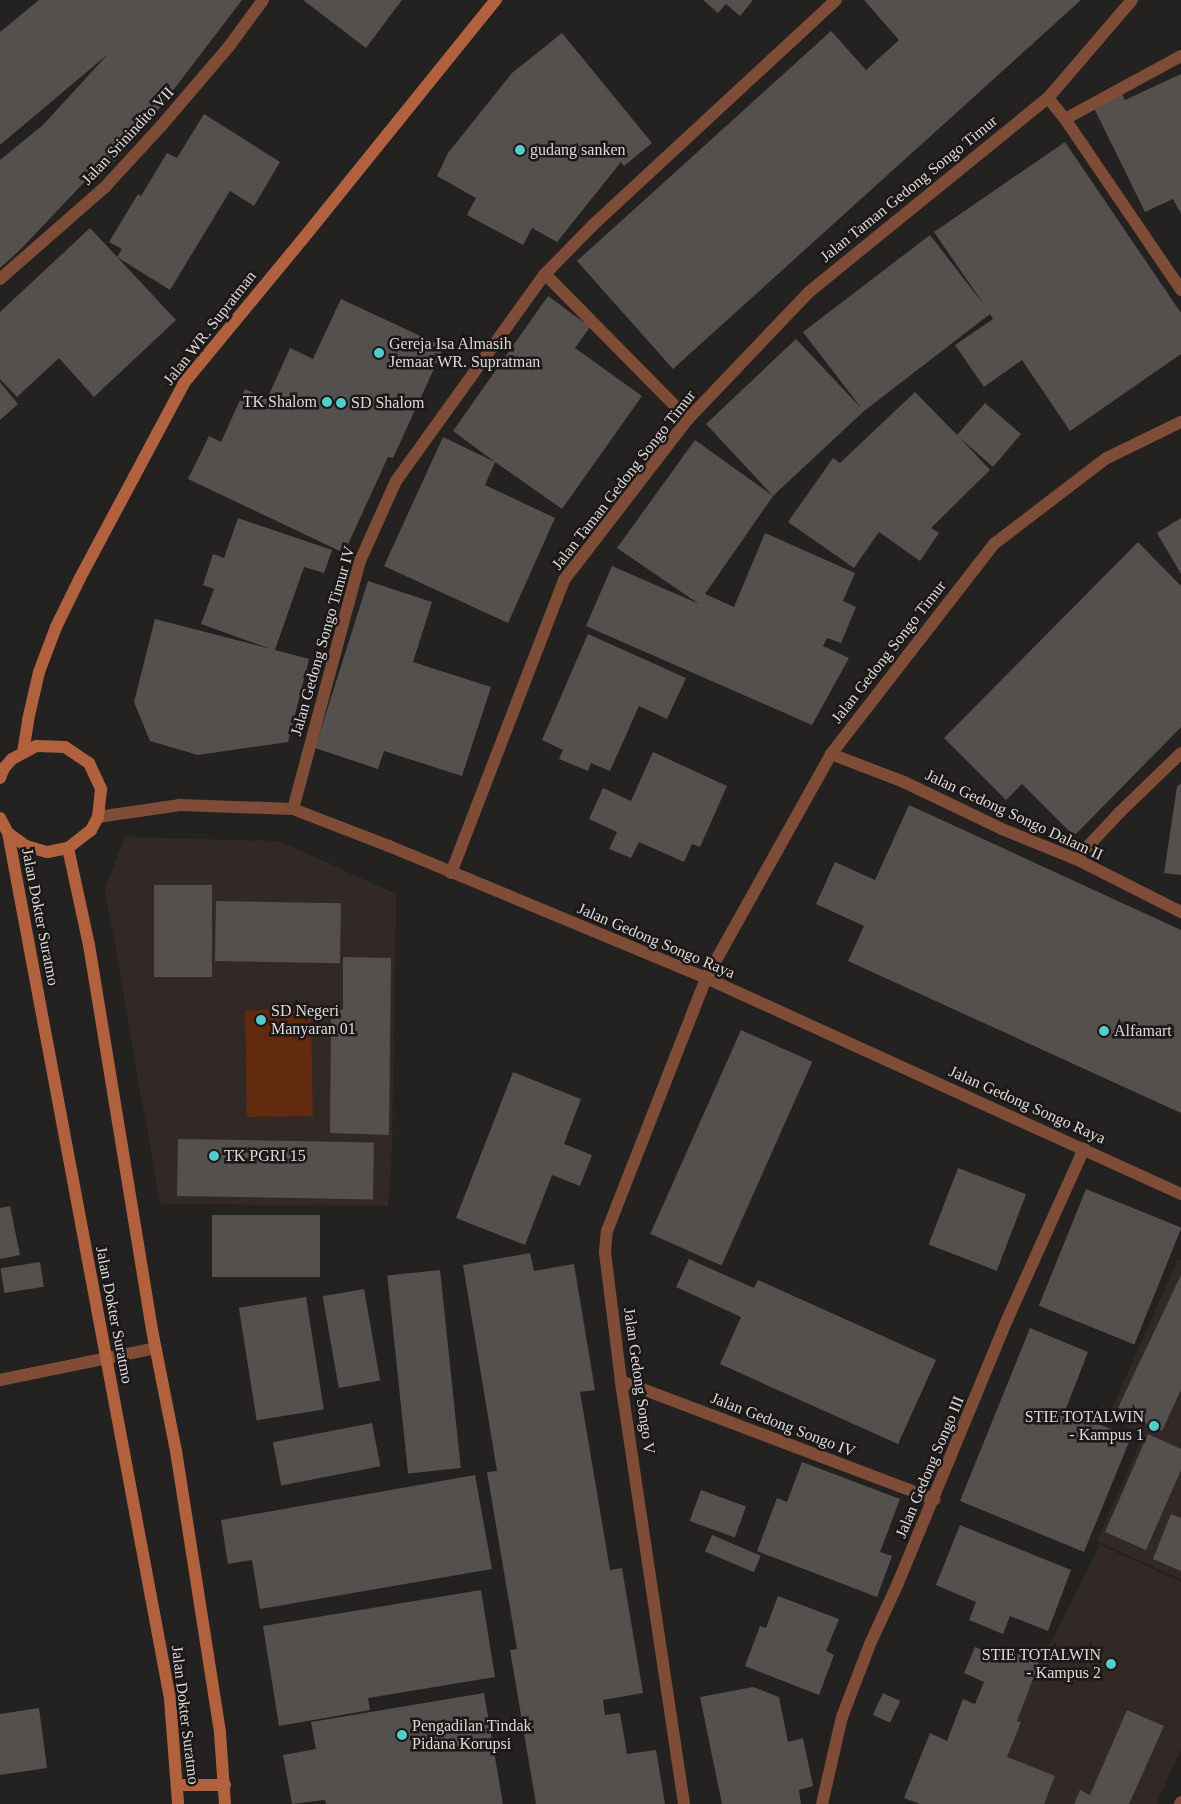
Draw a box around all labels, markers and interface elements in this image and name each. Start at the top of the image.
street label: Jalan Srinindito VII [78,83,178,189]
street label: Jalan Taman Gedong Songo Timur [816,111,1002,267]
place label: gudang sanken [530,140,626,160]
marker: gudang sanken [514,144,526,156]
street label: Jalan WR. Supratman [159,267,261,389]
place label: Gereja Isa Almasih Jemaat WR. Supratman [389,334,541,372]
marker: Gereja Isa Almasih Jemaat WR. Supratman [373,347,385,359]
street label: Jalan Taman Gedong Songo Timur [548,386,700,574]
place label: TK Shalom [243,392,317,412]
place label: SD Shalom [351,393,424,413]
marker: TK Shalom [321,396,333,408]
marker: SD Shalom [335,397,347,409]
street label: Jalan Gedong Songo Timur IV [287,544,359,738]
street label: Jalan Gedong Songo Timur [827,577,951,727]
street label: Jalan Gedong Songo Dalam II [922,765,1106,865]
street label: Jalan Dokter Suratmo [17,847,63,987]
street label: Jalan Gedong Songo Raya [574,899,738,983]
place label: SD Negeri Manyaran 01 [271,1001,356,1039]
marker: SD Negeri Manyaran 01 [255,1014,267,1026]
place label: Alfamart [1114,1021,1172,1041]
marker: Alfamart [1098,1025,1110,1037]
street label: Jalan Gedong Songo Raya [946,1062,1108,1148]
place label: TK PGRI 15 [224,1146,306,1166]
marker: TK PGRI 15 [208,1150,220,1162]
street label: Jalan Dokter Suratmo [91,1245,137,1385]
street label: Jalan Gedong Songo V [619,1306,659,1456]
street label: Jalan Gedong Songo IV [708,1389,858,1461]
street label: Jalan Gedong Songo III [891,1393,969,1541]
place label: STIE TOTALWIN - Kampus 1 [1025,1407,1144,1445]
marker: STIE TOTALWIN - Kampus 1 [1148,1420,1160,1432]
street label: Jalan Dokter Suratmo [167,1645,203,1785]
place label: STIE TOTALWIN - Kampus 2 [982,1645,1101,1683]
marker: STIE TOTALWIN - Kampus 2 [1105,1658,1117,1670]
place label: Pengadilan Tindak Pidana Korupsi [412,1716,532,1754]
marker: Pengadilan Tindak Pidana Korupsi [396,1729,408,1741]

